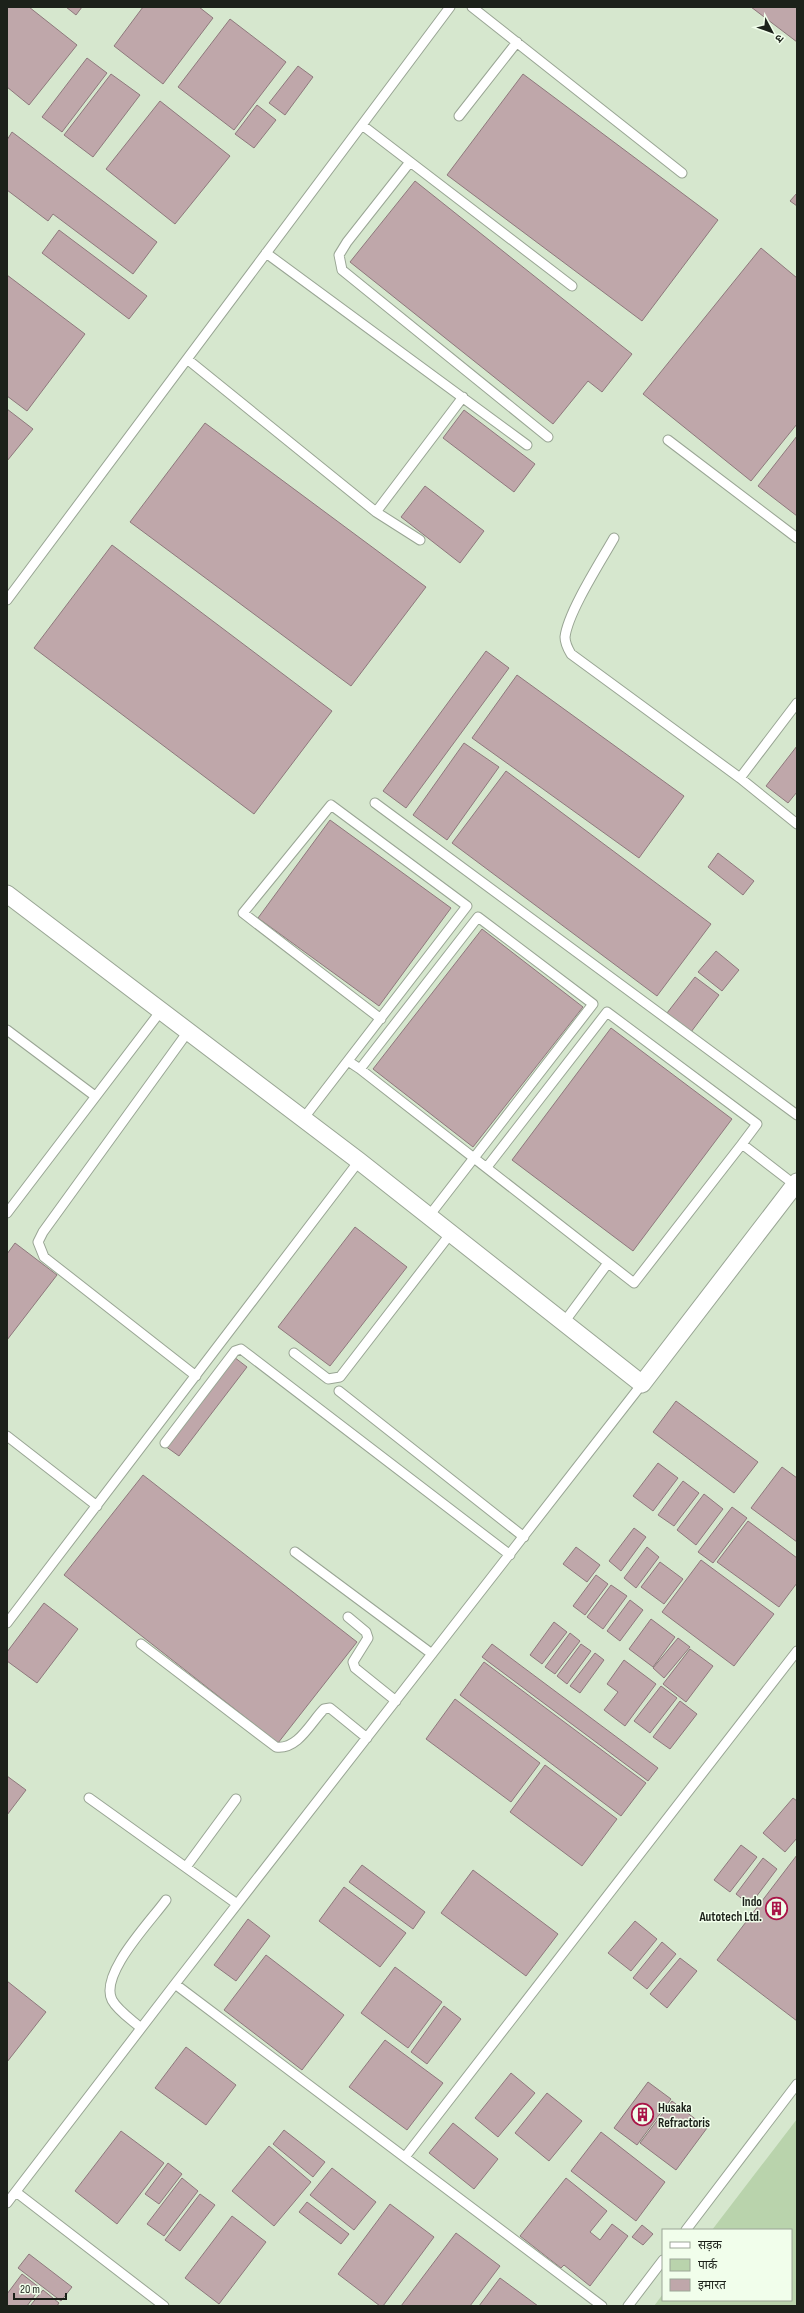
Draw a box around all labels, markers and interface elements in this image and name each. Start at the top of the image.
north arrow [752,12,792,52]
text: उ [772,32,786,45]
place label: Indo Autotech Ltd. [698,1894,762,1925]
building icon: Indo Autotech Ltd. [764,1895,790,1921]
place label: Husaka Refractoris [658,2100,710,2131]
building icon: Husaka Refractoris [629,2101,655,2127]
legend [662,2229,792,2301]
text: सड़क [698,2238,723,2253]
text: पार्क [698,2258,718,2273]
scale bar [14,2275,66,2301]
text: इमारत [698,2278,727,2293]
text: 20 m [20,2282,40,2297]

